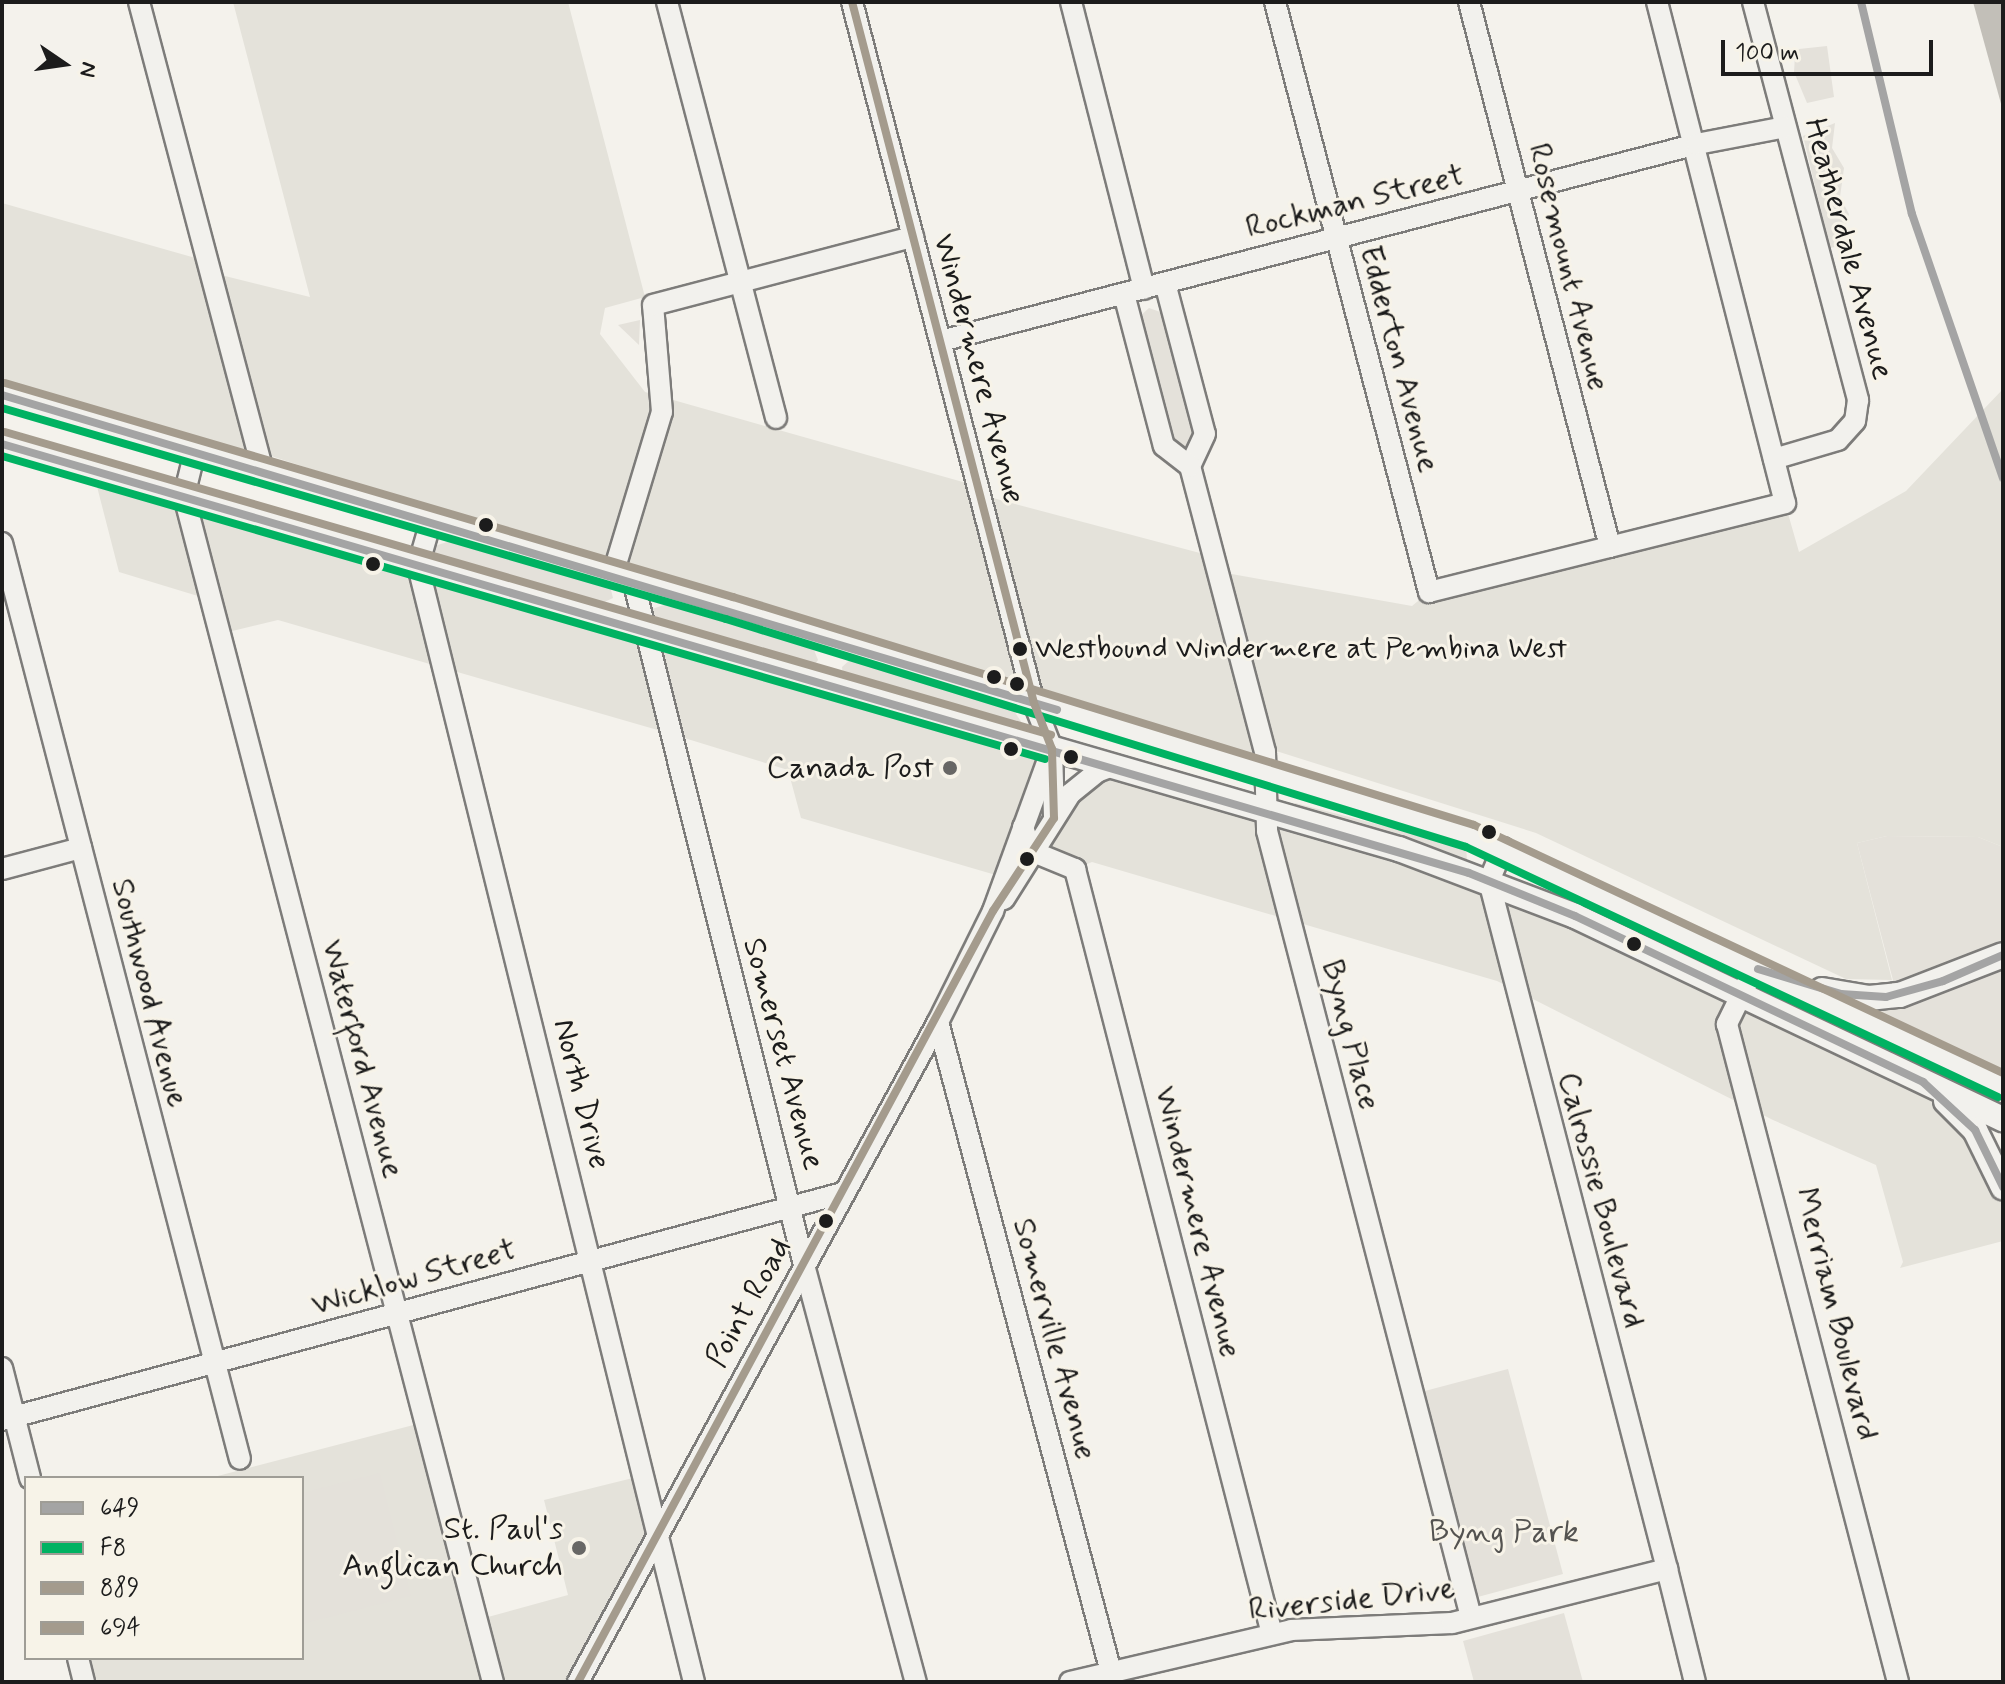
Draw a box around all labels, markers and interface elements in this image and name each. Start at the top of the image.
north arrow [24,24,104,104]
scale bar [1725,24,1937,74]
text: 100 m [1735,38,1799,69]
text: N [72,59,103,80]
street label: Heatherdale Avenue [1795,114,1901,384]
street label: Rosemount Avenue [1518,136,1618,398]
street label: Rockman Street [1243,157,1467,247]
street label: Windermere Avenue [923,228,1033,510]
street label: Edderton Avenue [1350,240,1448,478]
unlabelled marker [478,517,494,533]
unlabelled marker [365,556,381,572]
place label: Westbound Windermere at Pembina West [1035,631,1571,667]
marker: Westbound Windermere at Pembina West [1012,641,1028,657]
unlabelled marker [986,669,1002,685]
unlabelled marker [1009,676,1025,692]
unlabelled marker [1003,741,1019,757]
place label: Canada Post [767,749,934,787]
unlabelled marker [1063,749,1079,765]
marker: Canada Post [941,759,959,777]
unlabelled marker [1481,824,1497,840]
unlabelled marker [1019,851,1035,867]
street label: Southwood Avenue [101,871,197,1115]
street label: Somerset Avenue [733,933,833,1175]
street label: Waterford Avenue [311,935,413,1183]
unlabelled marker [1626,936,1642,952]
street label: Byng Place [1311,955,1389,1115]
street label: North Drive [544,1015,618,1173]
street label: Calrossie Boulevard [1549,1070,1653,1330]
street label: Windermere Avenue [1144,1081,1250,1363]
street label: Merriam Boulevard [1786,1183,1886,1445]
street label: Somerville Avenue [1003,1212,1105,1466]
unlabelled marker [818,1213,834,1229]
street label: Wicklow Street [308,1231,520,1325]
street label: Point Road [698,1232,800,1374]
legend [24,1476,304,1660]
text: 649 [100,1493,139,1524]
place label: St. Paul's Anglican Church [335,1511,563,1586]
park label: Byng Park [1430,1513,1578,1551]
text: F8 [100,1533,126,1564]
marker: St. Paul's Anglican Church [570,1539,588,1557]
street label: Riverside Drive [1249,1570,1455,1630]
text: 889 [100,1573,139,1604]
text: 694 [100,1613,141,1644]

